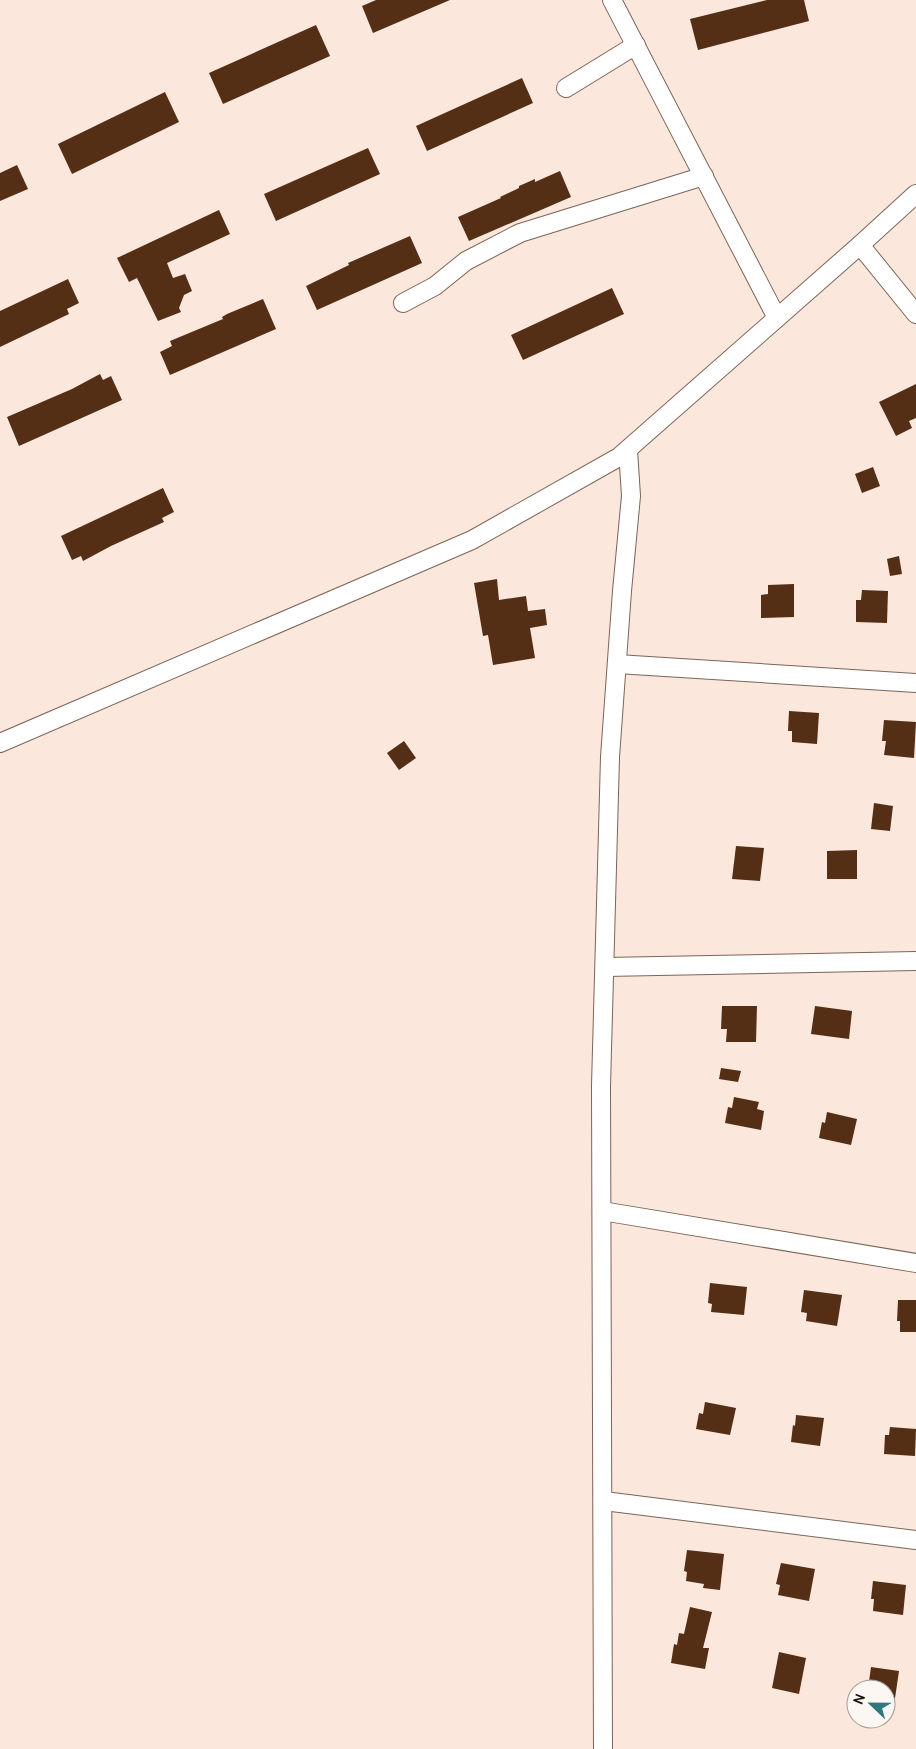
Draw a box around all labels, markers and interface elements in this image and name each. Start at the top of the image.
north arrow [846,1679,896,1729]
text: N [849,1691,869,1707]

